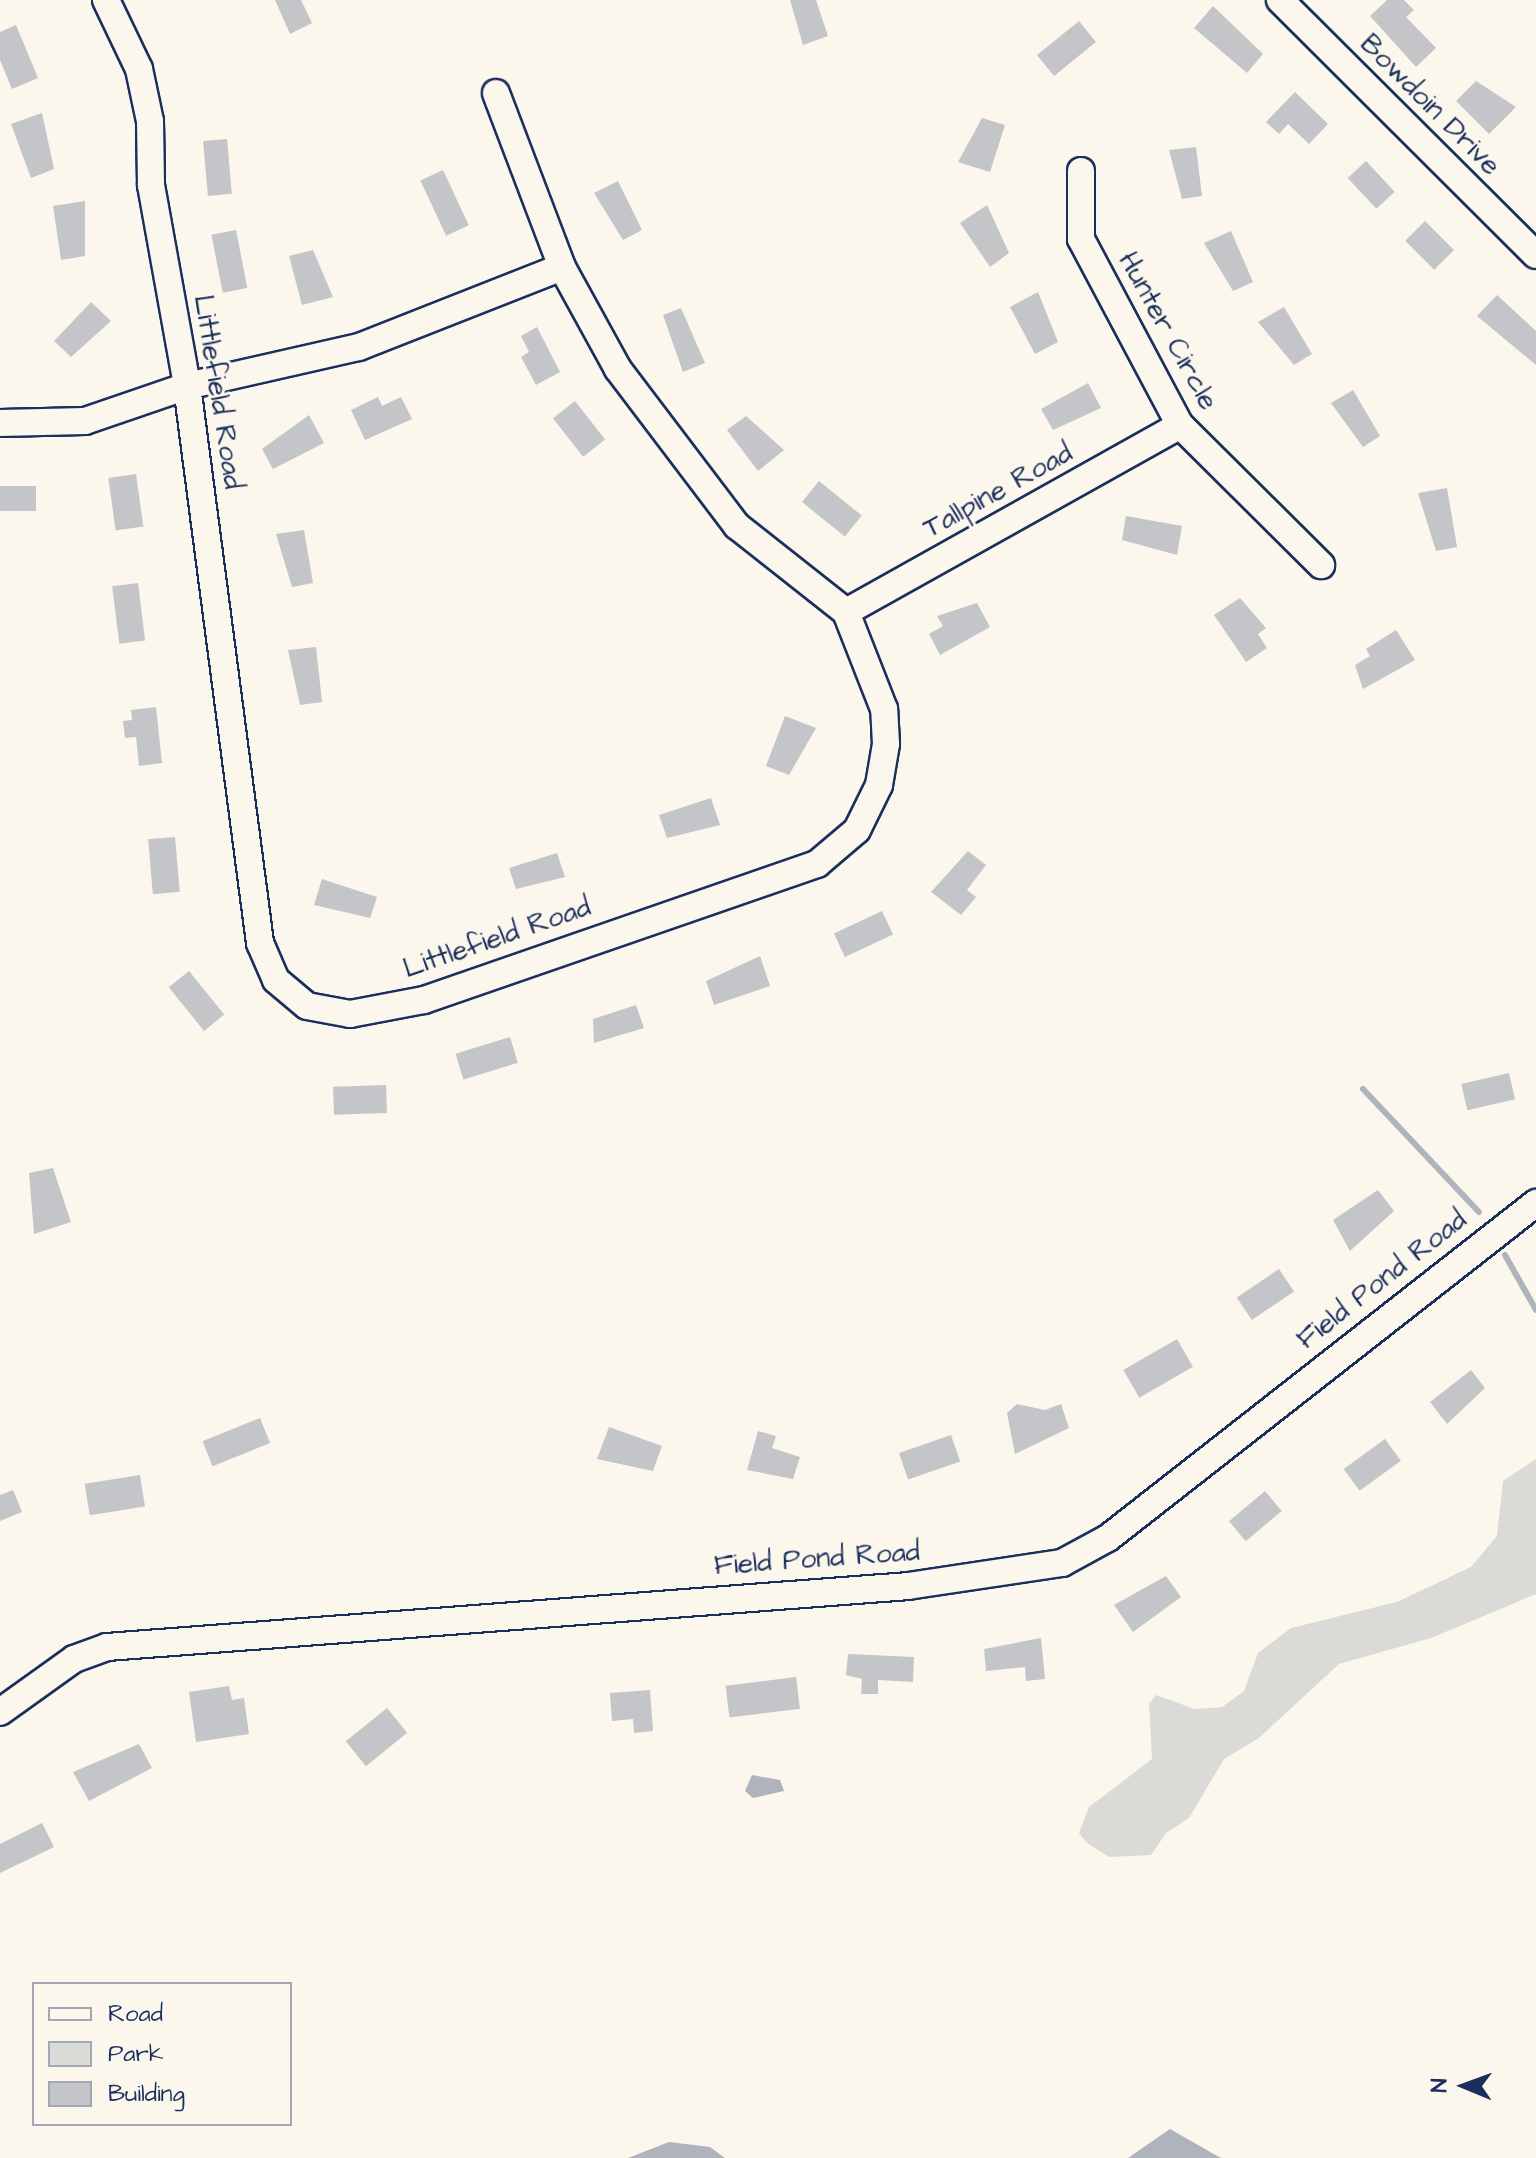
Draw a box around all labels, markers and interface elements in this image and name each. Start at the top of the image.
street label: Bowdoin Drive [1353,28,1507,182]
street label: Hunter Circle [1111,246,1225,416]
street label: Littlefield Road [186,293,250,491]
street label: Tallpine Road [918,436,1078,546]
street label: Littlefield Road [399,890,595,986]
street label: Field Pond Road [1290,1203,1474,1357]
street label: Field Pond Road [713,1535,921,1583]
legend [32,1982,292,2126]
text: Road [108,1997,163,2031]
text: Park [108,2037,164,2071]
north arrow [1424,2046,1504,2126]
text: Building [108,2077,185,2111]
text: N [1424,2078,1455,2093]

